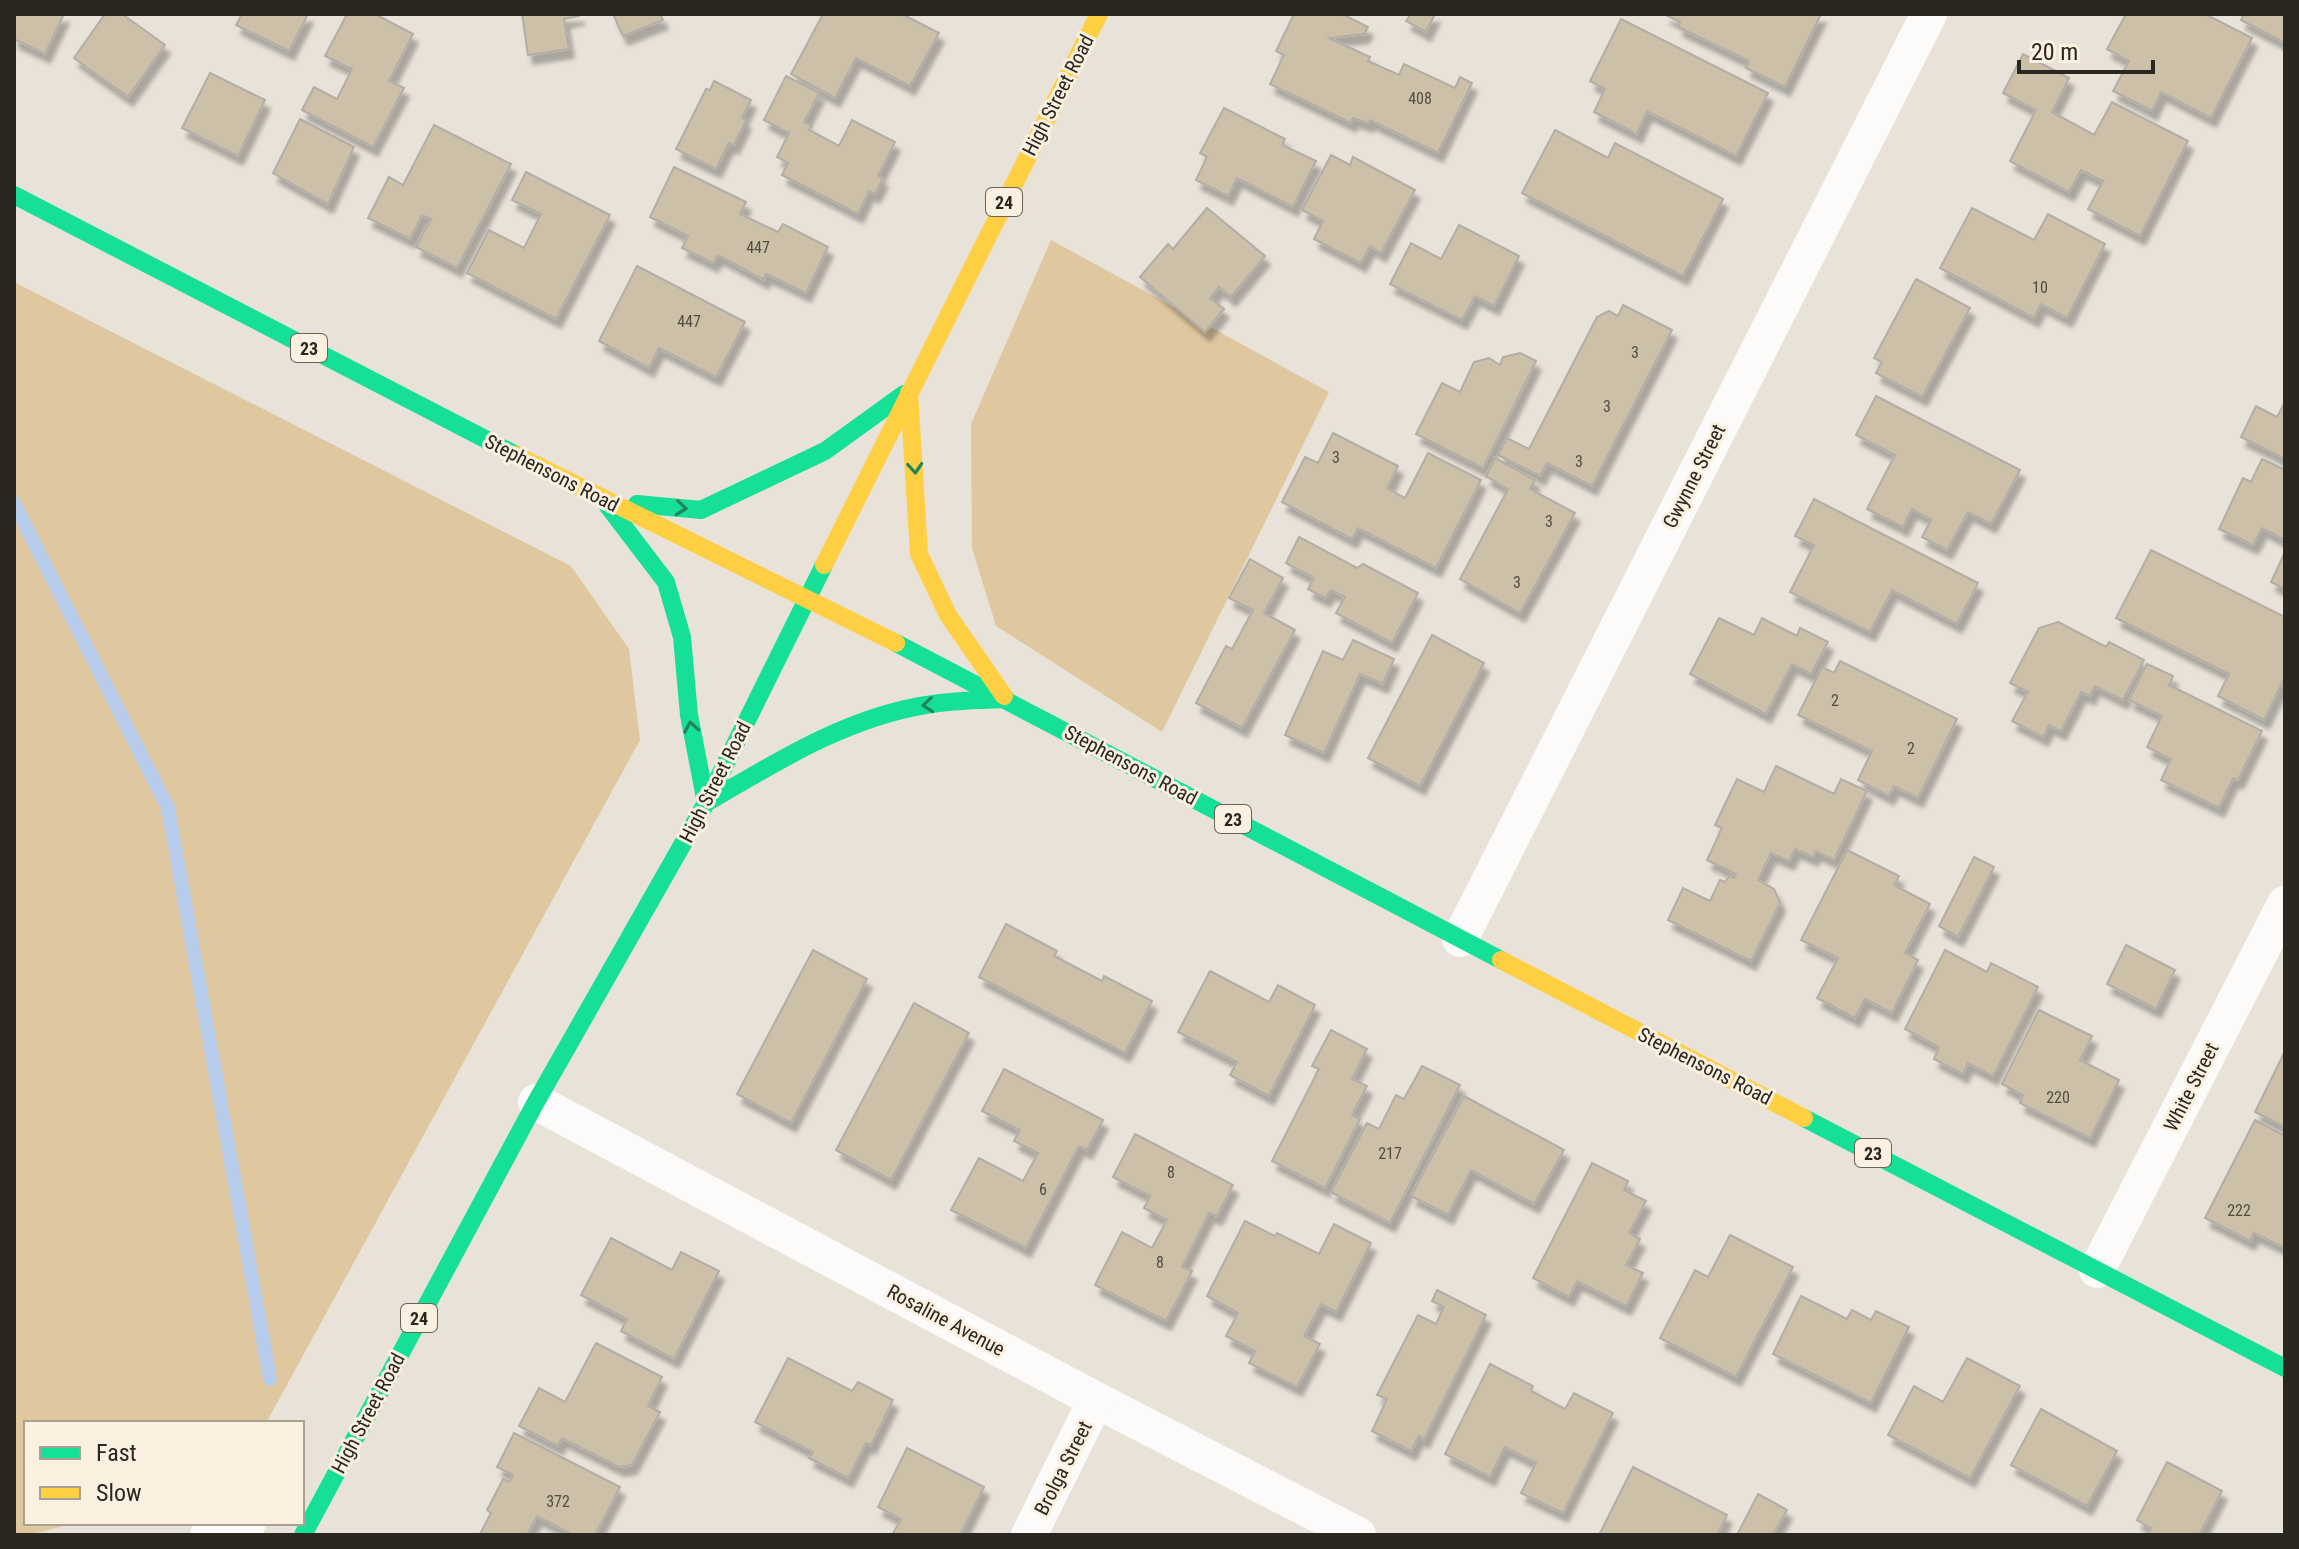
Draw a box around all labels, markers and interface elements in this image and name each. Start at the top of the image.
scale bar [2019,24,2153,74]
street label: High Street Road [1017,30,1099,160]
text: 20 m [2031,38,2078,66]
house number: 408 [1408,89,1432,108]
road number: 24 [986,188,1022,216]
house number: 447 [746,238,770,257]
house number: 10 [2032,278,2048,297]
house number: 447 [677,312,701,331]
road number: 23 [291,334,327,362]
house number: 3 [1631,343,1639,362]
house number: 3 [1603,397,1611,416]
street label: Gwynne Street [1658,420,1730,532]
street label: Stephensons Road [481,429,623,517]
house number: 3 [1332,448,1340,467]
house number: 3 [1575,452,1583,471]
one-way arrow [906,462,923,475]
one-way arrow [675,500,688,517]
house number: 3 [1545,512,1553,531]
house number: 3 [1513,573,1521,592]
house number: 2 [1831,691,1839,710]
one-way arrow [921,696,934,713]
street label: High Street Road [674,717,756,847]
one-way arrow [684,720,701,734]
street label: Stephensons Road [1060,720,1202,810]
house number: 2 [1907,739,1915,758]
road number: 23 [1215,805,1251,833]
street label: Stephensons Road [1634,1022,1776,1110]
street label: White Street [2158,1039,2224,1135]
house number: 220 [2046,1088,2070,1107]
road number: 23 [1855,1139,1891,1167]
house number: 217 [1378,1144,1402,1163]
house number: 8 [1167,1163,1175,1182]
house number: 6 [1039,1180,1047,1199]
house number: 222 [2227,1201,2251,1220]
house number: 8 [1156,1253,1164,1272]
street label: Rosaline Avenue [883,1279,1009,1361]
road number: 24 [401,1304,437,1332]
street label: High Street Road [326,1349,410,1477]
street label: Brolga Street [1029,1417,1097,1519]
legend [24,1421,304,1525]
text: Fast [96,1439,137,1467]
text: Slow [96,1479,142,1507]
house number: 372 [546,1492,570,1511]

